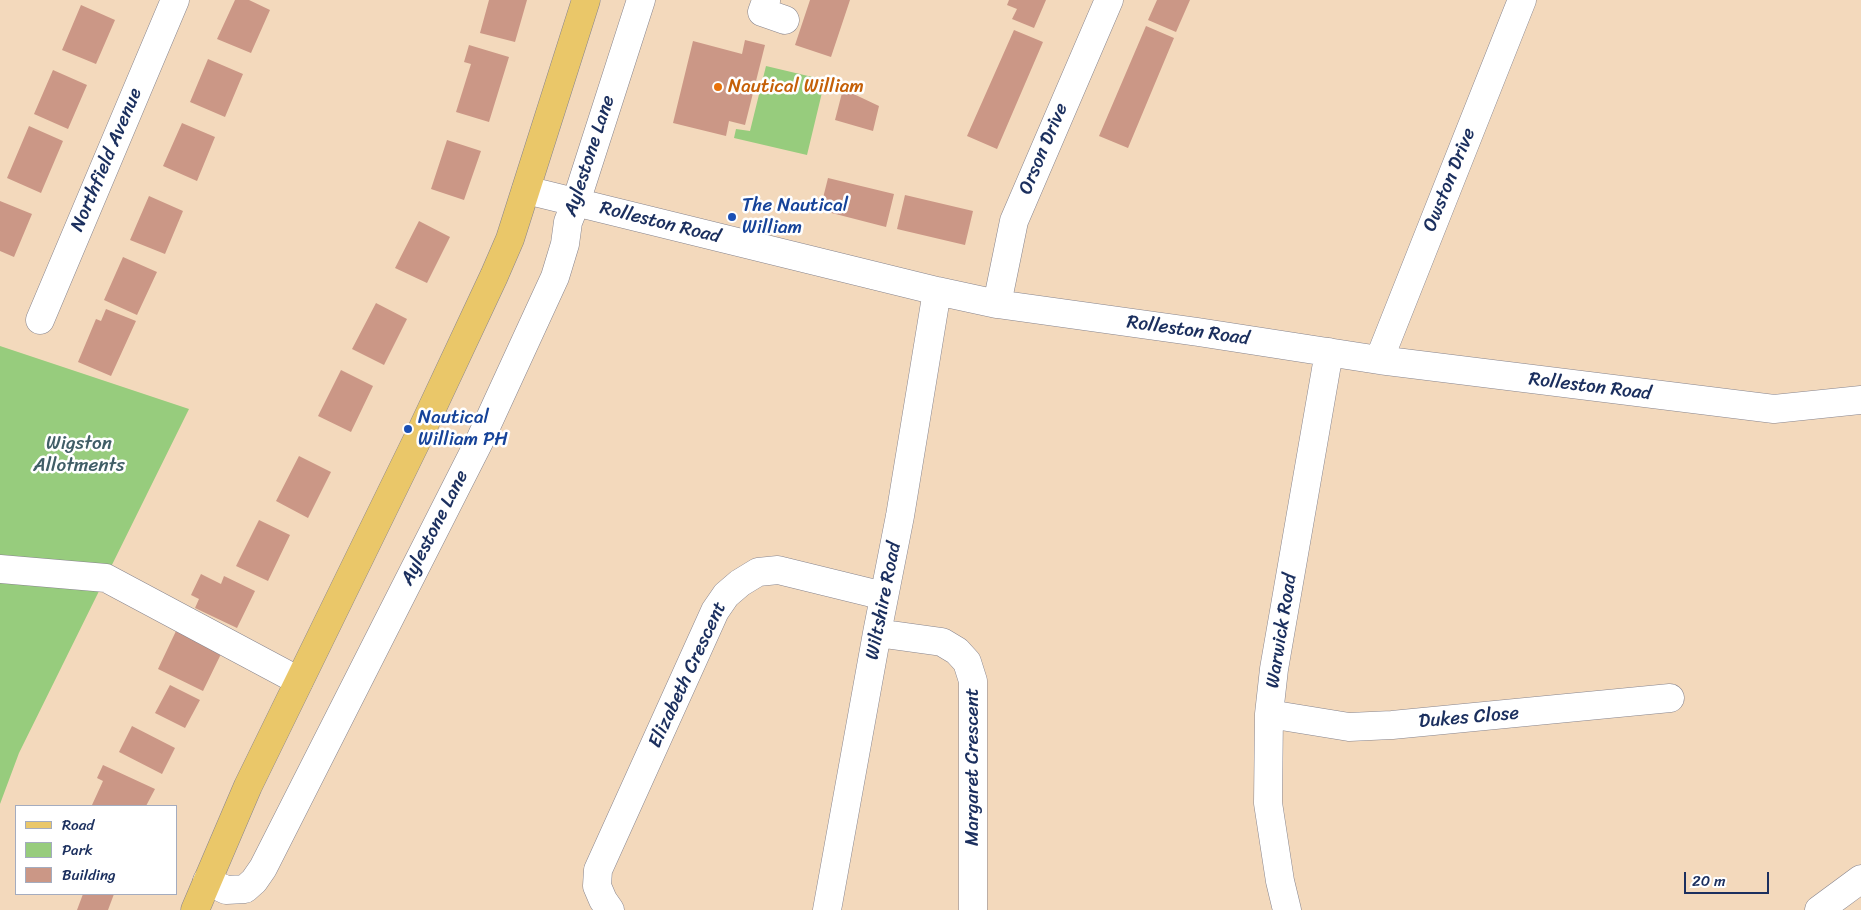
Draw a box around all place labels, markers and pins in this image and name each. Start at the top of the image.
place label: Nautical William [728,76,864,98]
marker: Nautical William [712,81,724,93]
place label: The Nautical William [742,195,848,239]
marker: The Nautical William [726,211,738,223]
place label: Nautical William PH [418,407,508,451]
marker: Nautical William PH [402,423,414,435]

